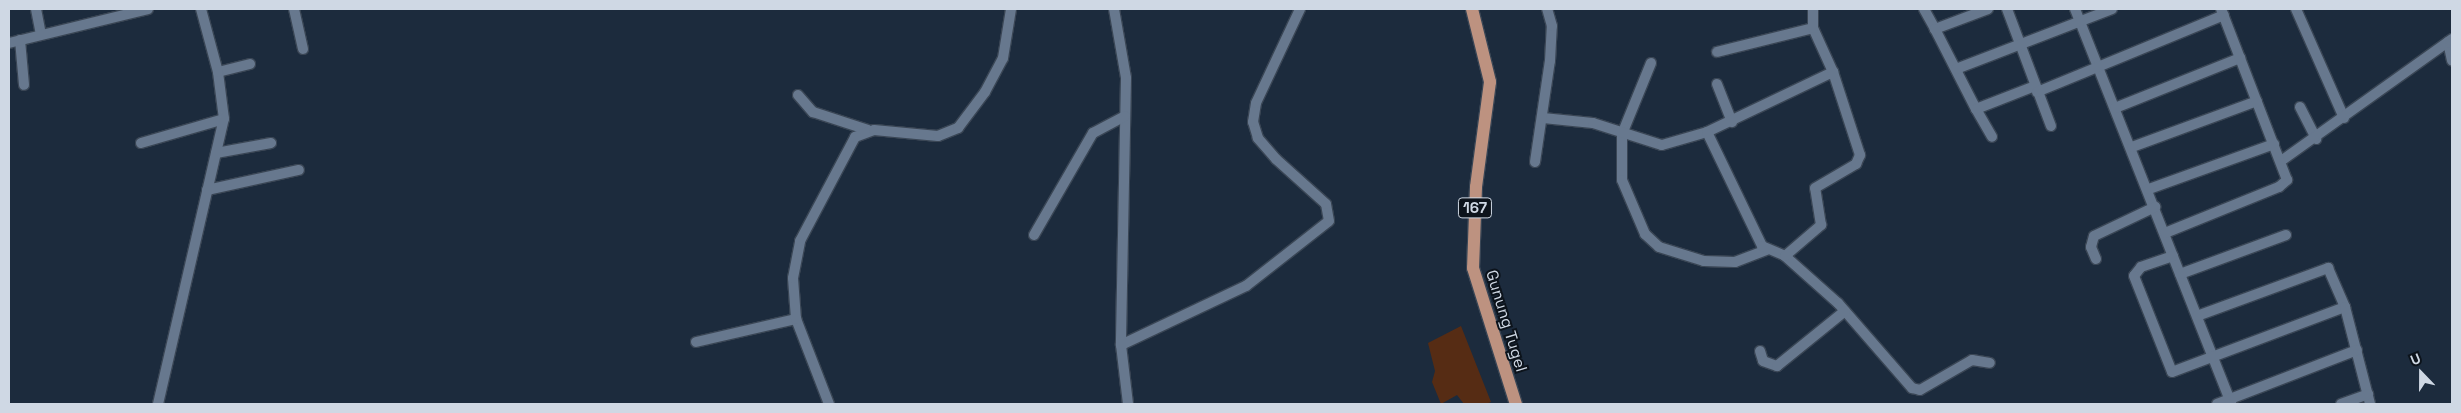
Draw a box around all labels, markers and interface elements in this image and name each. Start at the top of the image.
road number: 167 [1458,196,1492,220]
street label: Gunung Tugel [1481,268,1531,374]
north arrow [2396,348,2446,398]
text: U [2408,349,2423,369]

